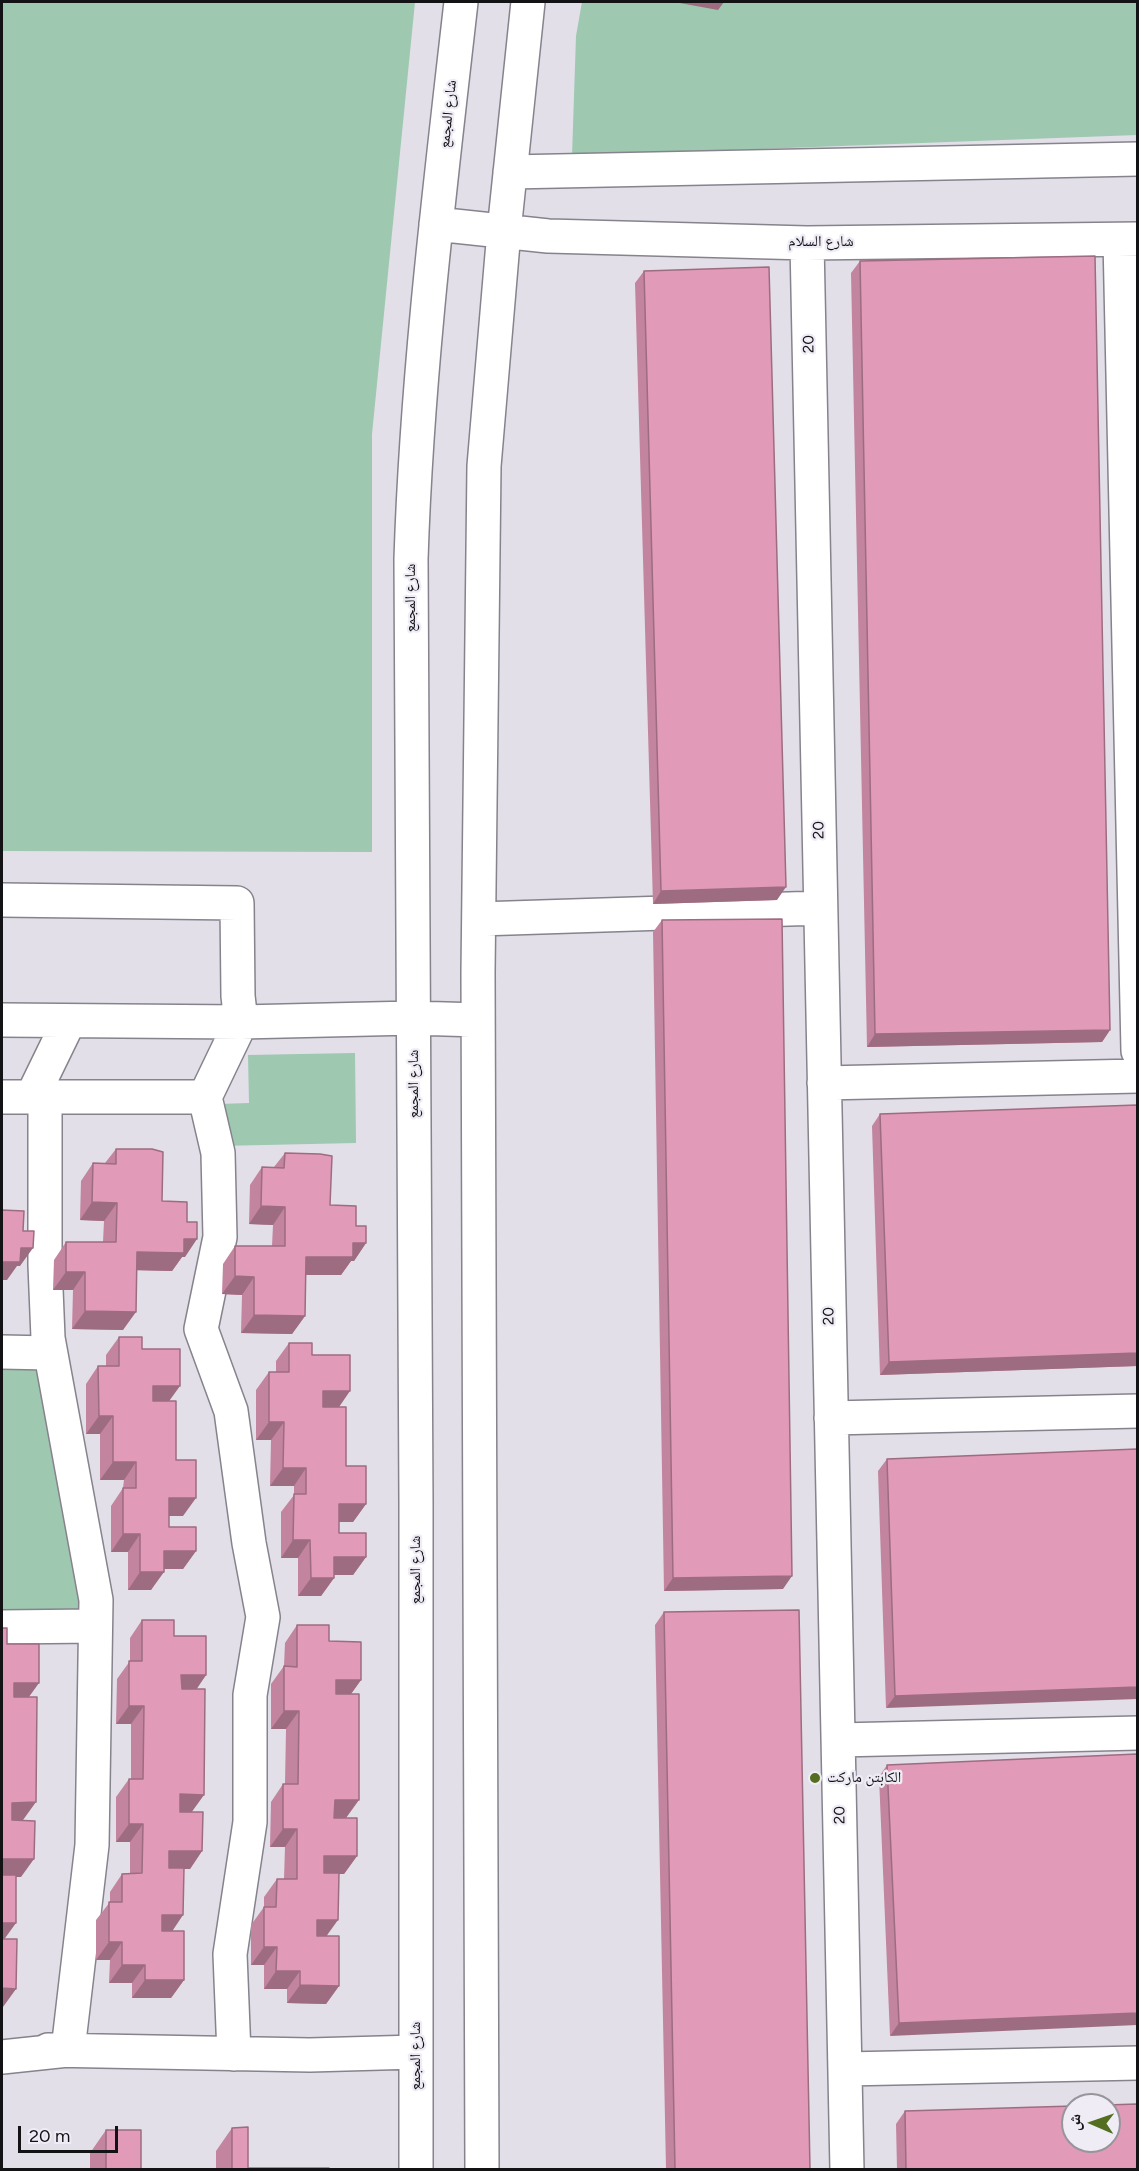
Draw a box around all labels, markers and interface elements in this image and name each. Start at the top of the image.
street label: شارع المجمع [435,79,461,149]
street label: شارع السلام [788,233,854,251]
street label: 20 [800,335,818,353]
street label: شارع المجمع [402,564,420,632]
street label: 20 [810,821,828,839]
street label: شارع المجمع [405,1050,423,1118]
street label: 20 [820,1307,838,1325]
street label: شارع المجمع [407,1536,425,1604]
place label: الكابتن ماركت [827,1769,901,1787]
marker: الكابتن ماركت [808,1771,822,1785]
street label: 20 [831,1806,849,1824]
street label: شارع المجمع [407,2022,425,2090]
north arrow [1061,2093,1121,2153]
scale bar [21,2114,122,2152]
text: ش [1065,2114,1084,2131]
text: 20 m [29,2125,70,2147]

